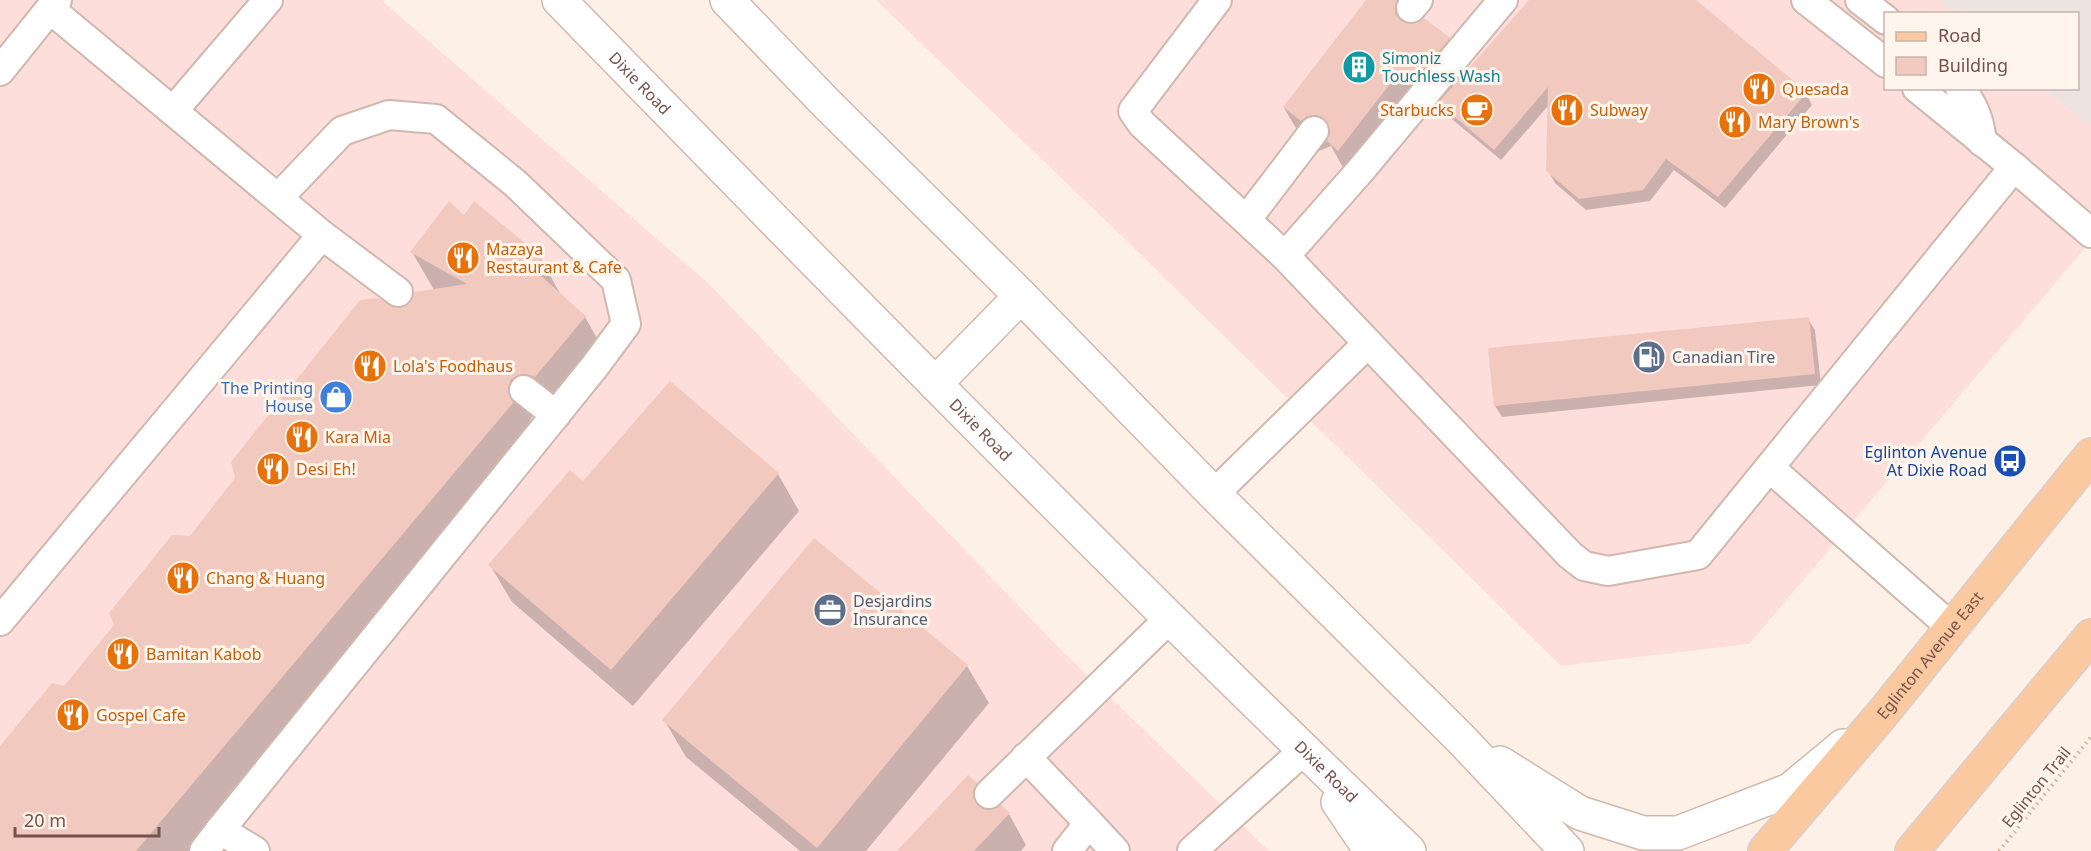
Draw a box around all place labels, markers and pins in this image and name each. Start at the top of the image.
place label: Simoniz Touchless Wash [1382,47,1501,87]
building icon: Simoniz Touchless Wash [1341,49,1377,85]
restaurant icon: Quesada [1741,71,1777,107]
place label: Quesada [1782,78,1849,100]
cafe icon: Starbucks [1459,92,1495,128]
restaurant icon: Subway [1549,92,1585,128]
place label: Starbucks [1380,99,1454,121]
place label: Subway [1590,99,1649,121]
restaurant icon: Mary Brown's [1717,104,1753,140]
place label: Mary Brown's [1758,111,1860,133]
place label: Mazaya Restaurant & Cafe [486,238,622,278]
restaurant icon: Mazaya Restaurant & Cafe [445,240,481,276]
fuel station icon: Canadian Tire [1631,339,1667,375]
place label: Canadian Tire [1672,346,1775,368]
restaurant icon: Lola's Foodhaus [352,348,388,384]
place label: Lola's Foodhaus [393,355,513,377]
place label: The Printing House [221,377,313,417]
shop icon: The Printing House [318,379,354,415]
restaurant icon: Kara Mia [284,419,320,455]
place label: Kara Mia [325,426,391,448]
place label: Eglinton Avenue At Dixie Road [1864,441,1987,481]
bus stop icon: Eglinton Avenue At Dixie Road [1992,443,2028,479]
restaurant icon: Desi Eh! [255,451,291,487]
place label: Desi Eh! [296,458,356,480]
restaurant icon: Chang & Huang [165,560,201,596]
place label: Chang & Huang [206,567,325,589]
place label: Desjardins Insurance [853,590,932,630]
office icon: Desjardins Insurance [812,592,848,628]
restaurant icon: Bamitan Kabob [105,636,141,672]
place label: Bamitan Kabob [146,643,262,665]
restaurant icon: Gospel Cafe [55,697,91,733]
place label: Gospel Cafe [96,704,186,726]

